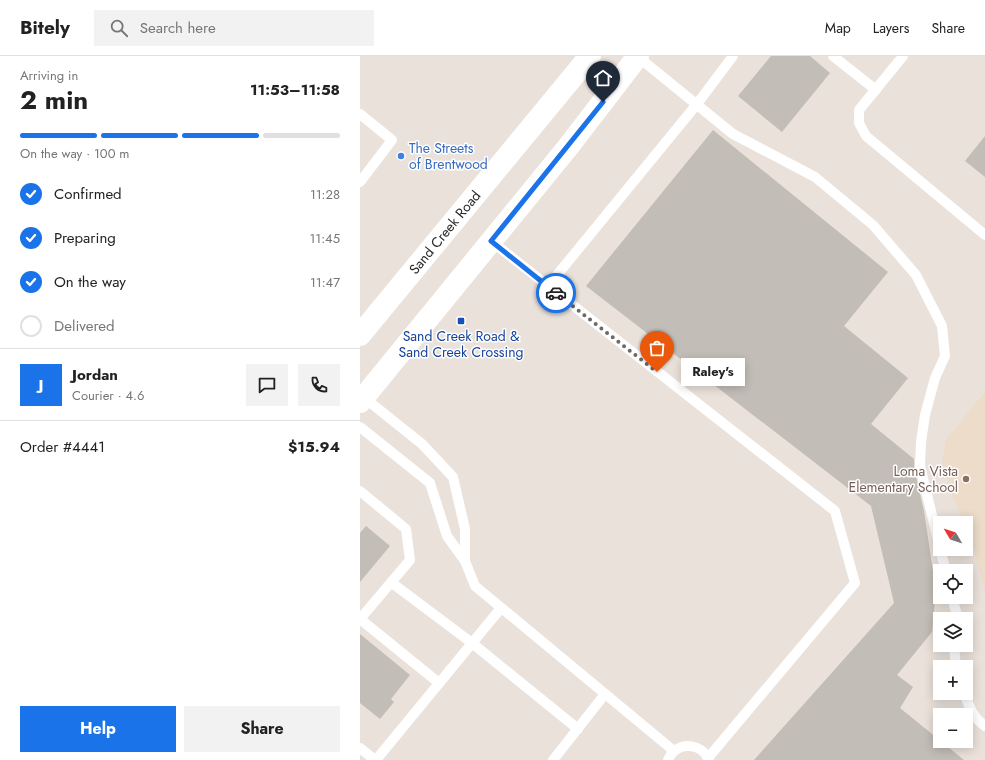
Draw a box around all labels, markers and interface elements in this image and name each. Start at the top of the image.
search box [94,10,374,46]
text: Bitely [20,14,70,41]
icon: search [108,17,130,39]
text: Search here [140,17,216,39]
text: Map [825,18,851,38]
text: Layers [873,18,909,38]
text: Share [931,18,965,38]
pin [586,61,620,102]
text: Arriving in [20,66,78,85]
icon: home [592,67,614,89]
text: 11:53–11:58 [250,79,340,101]
text: 2 min [20,81,88,119]
place label: The Streets of Brentwood [409,138,488,174]
text: On the way · 100 m [20,144,129,163]
marker: The Streets of Brentwood [396,151,406,161]
icon: check [20,183,42,205]
text: Confirmed [54,183,122,205]
text: 11:28 [310,185,340,204]
street label: Sand Creek Road [404,186,485,279]
icon: check [20,227,42,249]
text: Preparing [54,227,116,249]
text: 11:45 [309,229,340,248]
icon: check [20,271,42,293]
text: On the way [54,271,126,293]
text: 11:47 [310,273,340,292]
courier [536,273,576,313]
icon: car [545,282,567,304]
text: Delivered [54,315,115,337]
marker: Sand Creek Road & Sand Creek Crossing [456,316,466,326]
place label: Sand Creek Road & Sand Creek Crossing [399,326,523,362]
pin [640,331,674,372]
icon: bag [646,337,668,359]
callout: Raley's [681,358,745,386]
text: Raley's [692,362,734,381]
text: Jordan [72,364,118,386]
button: chat [246,364,288,406]
button: phone [298,364,340,406]
text: J [39,374,43,396]
text: Courier · 4.6 [72,386,145,405]
text: Order #4441 [20,436,105,458]
text: $15.94 [288,436,340,458]
place label: Loma Vista Elementary School [848,461,958,497]
marker: Loma Vista Elementary School [961,474,971,484]
north arrow [933,516,973,556]
map controls [933,516,973,748]
button: locate [933,564,973,604]
button: layers [933,612,973,652]
button: + [933,660,973,700]
button: Help [20,706,176,752]
button: Share [184,706,340,752]
button: − [933,708,973,748]

